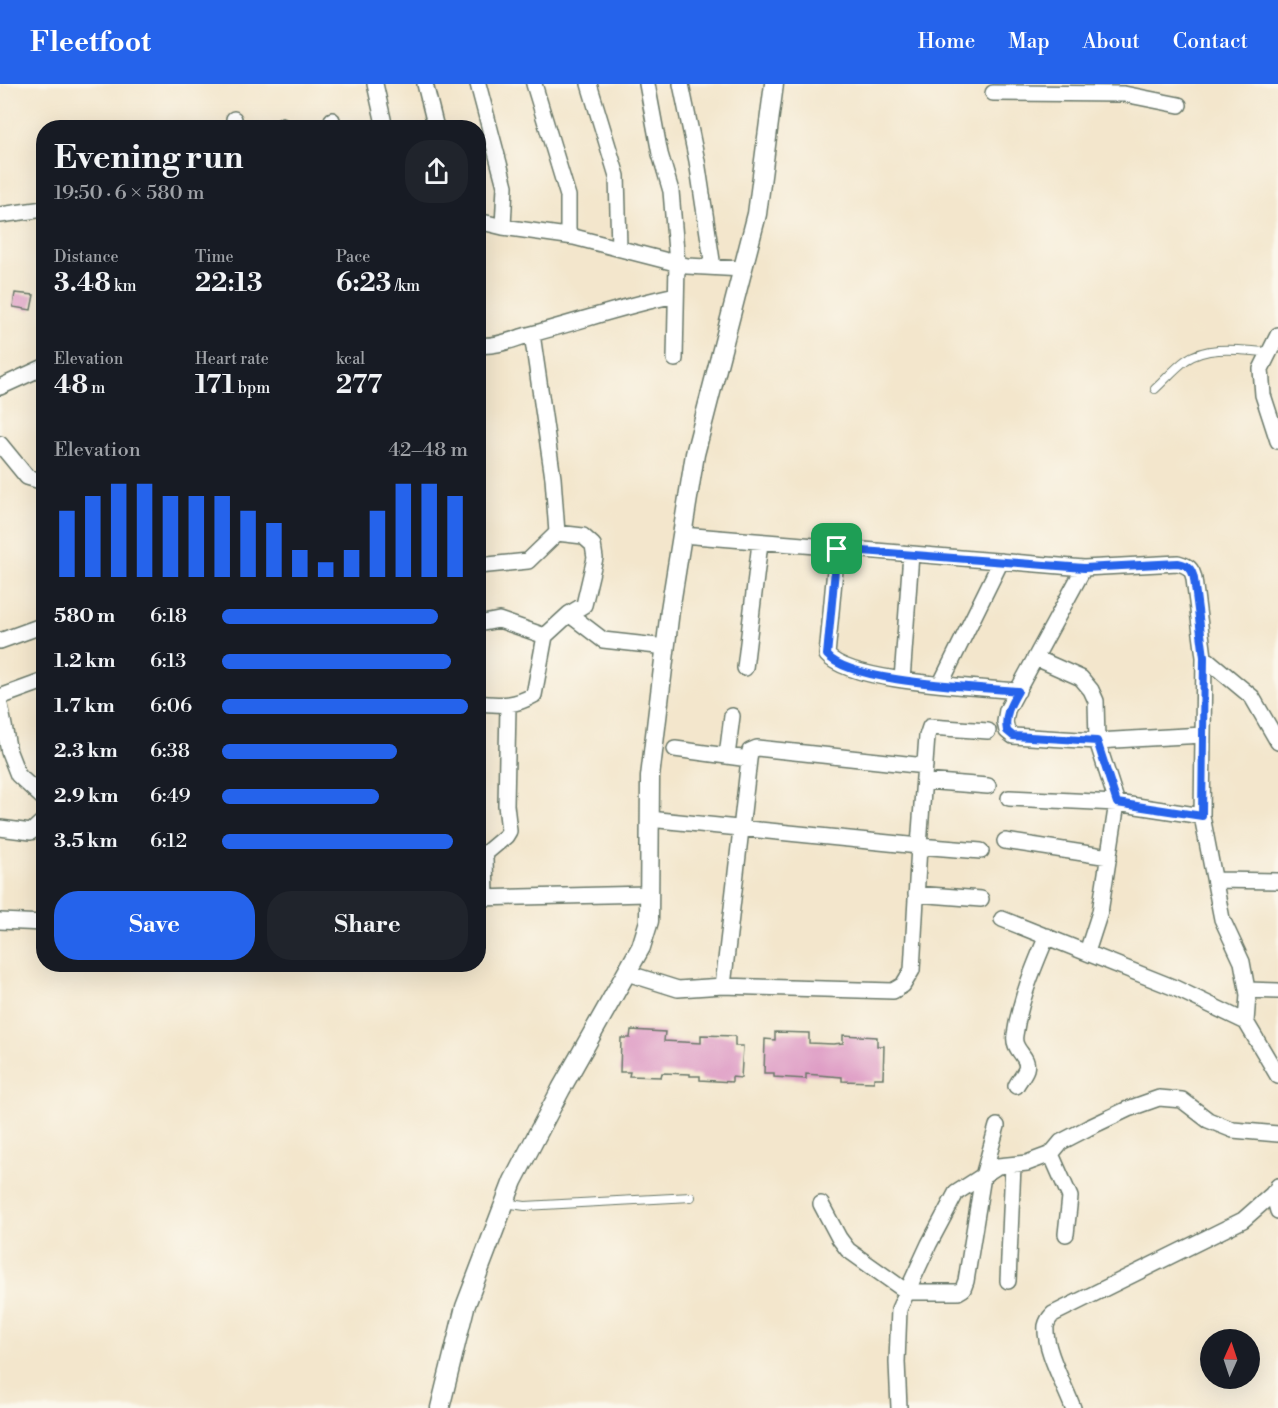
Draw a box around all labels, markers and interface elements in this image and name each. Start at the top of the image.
text: Fleetfoot [30,25,151,60]
text: Home [918,29,975,55]
text: Map [1008,29,1050,55]
text: About [1083,29,1140,55]
text: Contact [1173,29,1248,55]
text: Evening run [54,138,243,179]
button: share [405,140,468,203]
text: 19:50 · 6 × 580 m [54,181,204,206]
text: Distance [54,247,119,267]
text: Time [195,247,234,267]
text: Pace [336,247,370,267]
text: 3.48 [54,267,111,299]
text: 22:13 [195,267,263,299]
text: 6:23 [336,267,391,299]
text: km [111,276,136,296]
text: /km [391,276,420,296]
text: Elevation [54,349,123,369]
text: Heart rate [195,349,269,369]
text: kcal [336,349,365,369]
text: 48 [54,369,88,401]
text: 171 [195,369,235,401]
text: 277 [336,369,382,401]
text: m [88,378,105,398]
text: bpm [235,378,270,398]
text: Elevation [54,438,141,463]
text: 42–48 m [388,438,468,463]
pin [811,523,862,574]
icon: arrive [820,532,853,565]
text: 580 m [54,604,115,629]
text: 6:18 [150,604,187,629]
text: 1.2 km [54,649,116,674]
text: 6:13 [150,649,186,674]
text: 1.7 km [54,694,115,719]
text: 6:06 [150,694,192,719]
text: 2.3 km [54,739,118,764]
text: 6:38 [150,739,190,764]
text: 2.9 km [54,784,118,809]
text: 6:49 [150,784,191,809]
text: 3.5 km [54,829,118,854]
text: 6:12 [150,829,187,854]
button: Save [54,891,255,960]
button: Share [267,891,468,960]
north arrow [1200,1329,1260,1389]
map controls [1200,1329,1260,1389]

